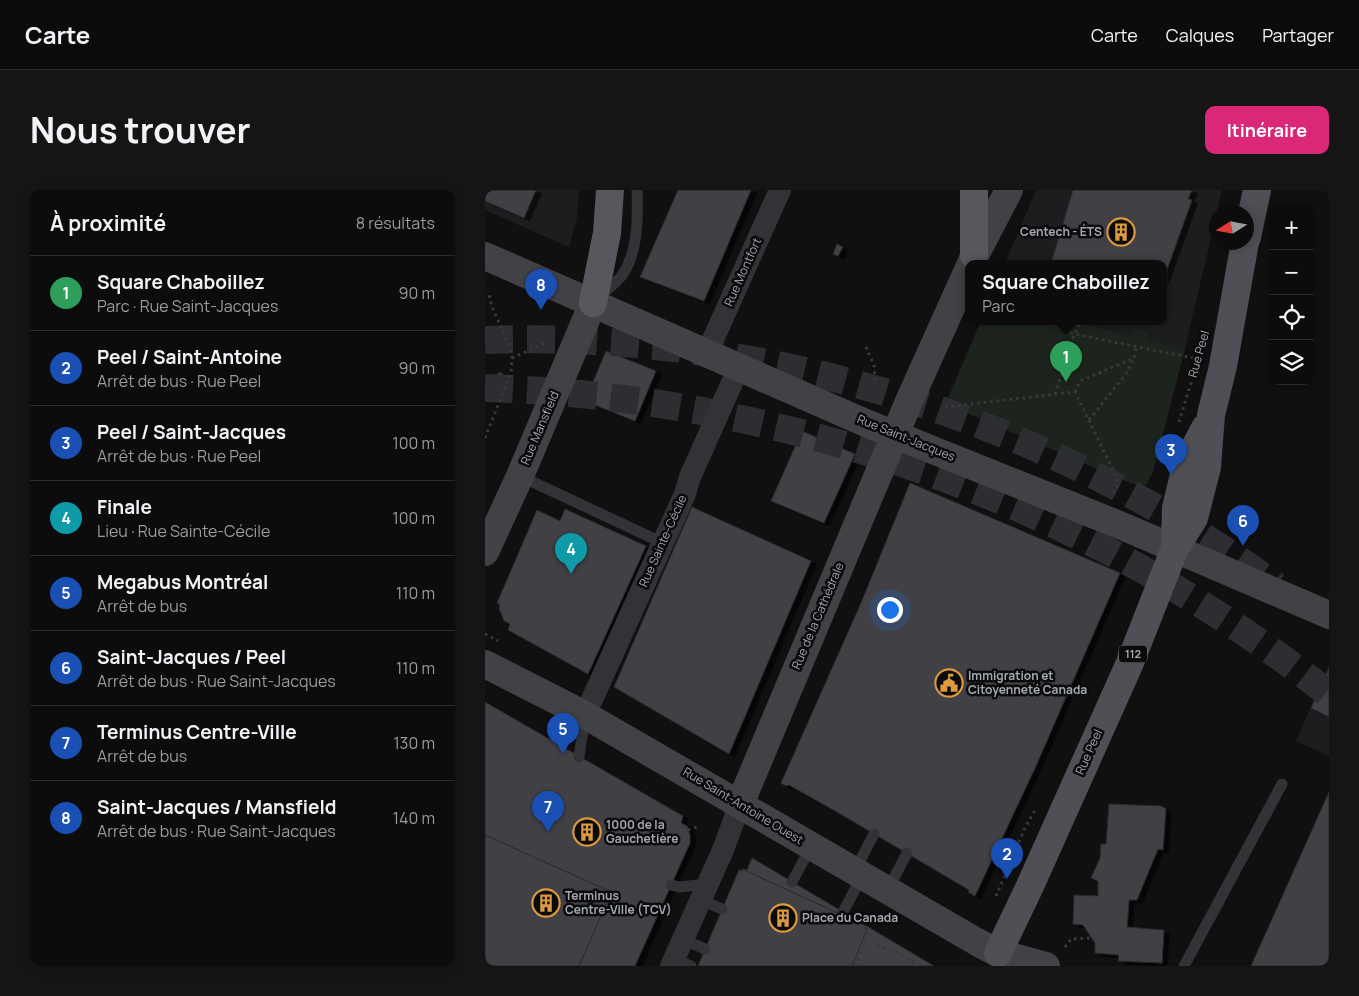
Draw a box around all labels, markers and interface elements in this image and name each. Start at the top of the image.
text: Carte [25,18,90,51]
text: Carte [1091,23,1138,47]
text: Calques [1166,23,1234,47]
text: Partager [1262,23,1334,47]
text: Nous trouver [30,106,251,154]
button: Itinéraire [1205,106,1329,154]
north arrow [1209,205,1254,250]
map controls [1269,205,1314,385]
button: + [1269,205,1314,250]
text: À proximité [50,209,166,237]
text: 8 résultats [356,212,435,234]
building icon: Centech - ÉTS [1106,217,1136,247]
place label: Centech - ÉTS [1020,223,1102,240]
street label: Rue Montfort [720,235,765,309]
button: − [1269,250,1314,295]
popup [965,260,1167,325]
text: Square Chaboillez [97,269,265,295]
pin: 8 [525,269,557,310]
text: Square Chaboillez [982,269,1150,295]
text: 1 [62,282,70,304]
text: 90 m [399,282,435,304]
text: Parc · Rue Saint-Jacques [97,295,278,317]
text: Parc [982,295,1015,317]
button: locate [1269,295,1314,340]
street label: Rue Peel [1184,328,1213,379]
button: layers [1269,340,1314,385]
pin: 1 [1050,341,1082,382]
text: Peel / Saint-Antoine [97,344,282,370]
text: 2 [61,357,71,379]
text: 90 m [399,357,435,379]
text: Arrêt de bus · Rue Peel [97,370,261,392]
street label: Rue Mansfield [516,388,563,467]
street label: Rue Saint-Jacques [855,410,958,465]
text: Peel / Saint-Jacques [97,419,286,445]
text: 3 [61,432,71,454]
text: 100 m [392,432,435,454]
pin: 3 [1155,434,1187,475]
text: Arrêt de bus · Rue Peel [97,445,261,467]
street label: Rue Sainte-Cécile [635,492,691,590]
text: Finale [97,494,152,520]
pin: 6 [1227,505,1259,546]
text: 4 [61,507,71,529]
text: 100 m [392,507,435,529]
text: Lieu · Rue Sainte-Cécile [97,520,270,542]
pin: 4 [555,533,587,574]
street label: Rue de la Cathédrale [787,560,848,672]
text: Megabus Montréal [97,569,268,595]
text: 5 [61,582,71,604]
text: 110 m [396,582,435,604]
text: Arrêt de bus [97,595,187,617]
your location [877,597,903,623]
text: Saint-Jacques / Peel [97,644,286,670]
road number: 112 [1119,646,1147,662]
text: 6 [61,657,71,679]
text: 110 m [396,657,435,679]
place label: Immigration et Citoyenneté Canada [968,667,1087,698]
public building icon: Immigration et Citoyenneté Canada [934,668,964,698]
text: Arrêt de bus · Rue Saint-Jacques [97,670,336,692]
pin: 5 [547,713,579,754]
text: Terminus Centre-Ville [97,719,297,745]
street label: Rue Peel [1071,726,1106,777]
text: 7 [62,732,70,754]
text: 130 m [393,732,435,754]
text: Arrêt de bus [97,745,187,767]
street label: Rue Saint-Antoine Ouest [680,763,807,848]
pin: 7 [532,791,564,832]
text: Saint-Jacques / Mansfield [97,794,337,820]
text: 8 [61,807,71,829]
text: 140 m [393,807,435,829]
place label: 1000 de la Gauchetière [606,816,679,847]
building icon: 1000 de la Gauchetière [572,817,602,847]
text: Arrêt de bus · Rue Saint-Jacques [97,820,336,842]
pin: 2 [991,838,1023,879]
place label: Terminus Centre-Ville (TCV) [565,887,672,918]
building icon: Terminus Centre-Ville (TCV) [531,888,561,918]
building icon: Place du Canada [768,903,798,933]
place label: Place du Canada [802,909,898,926]

